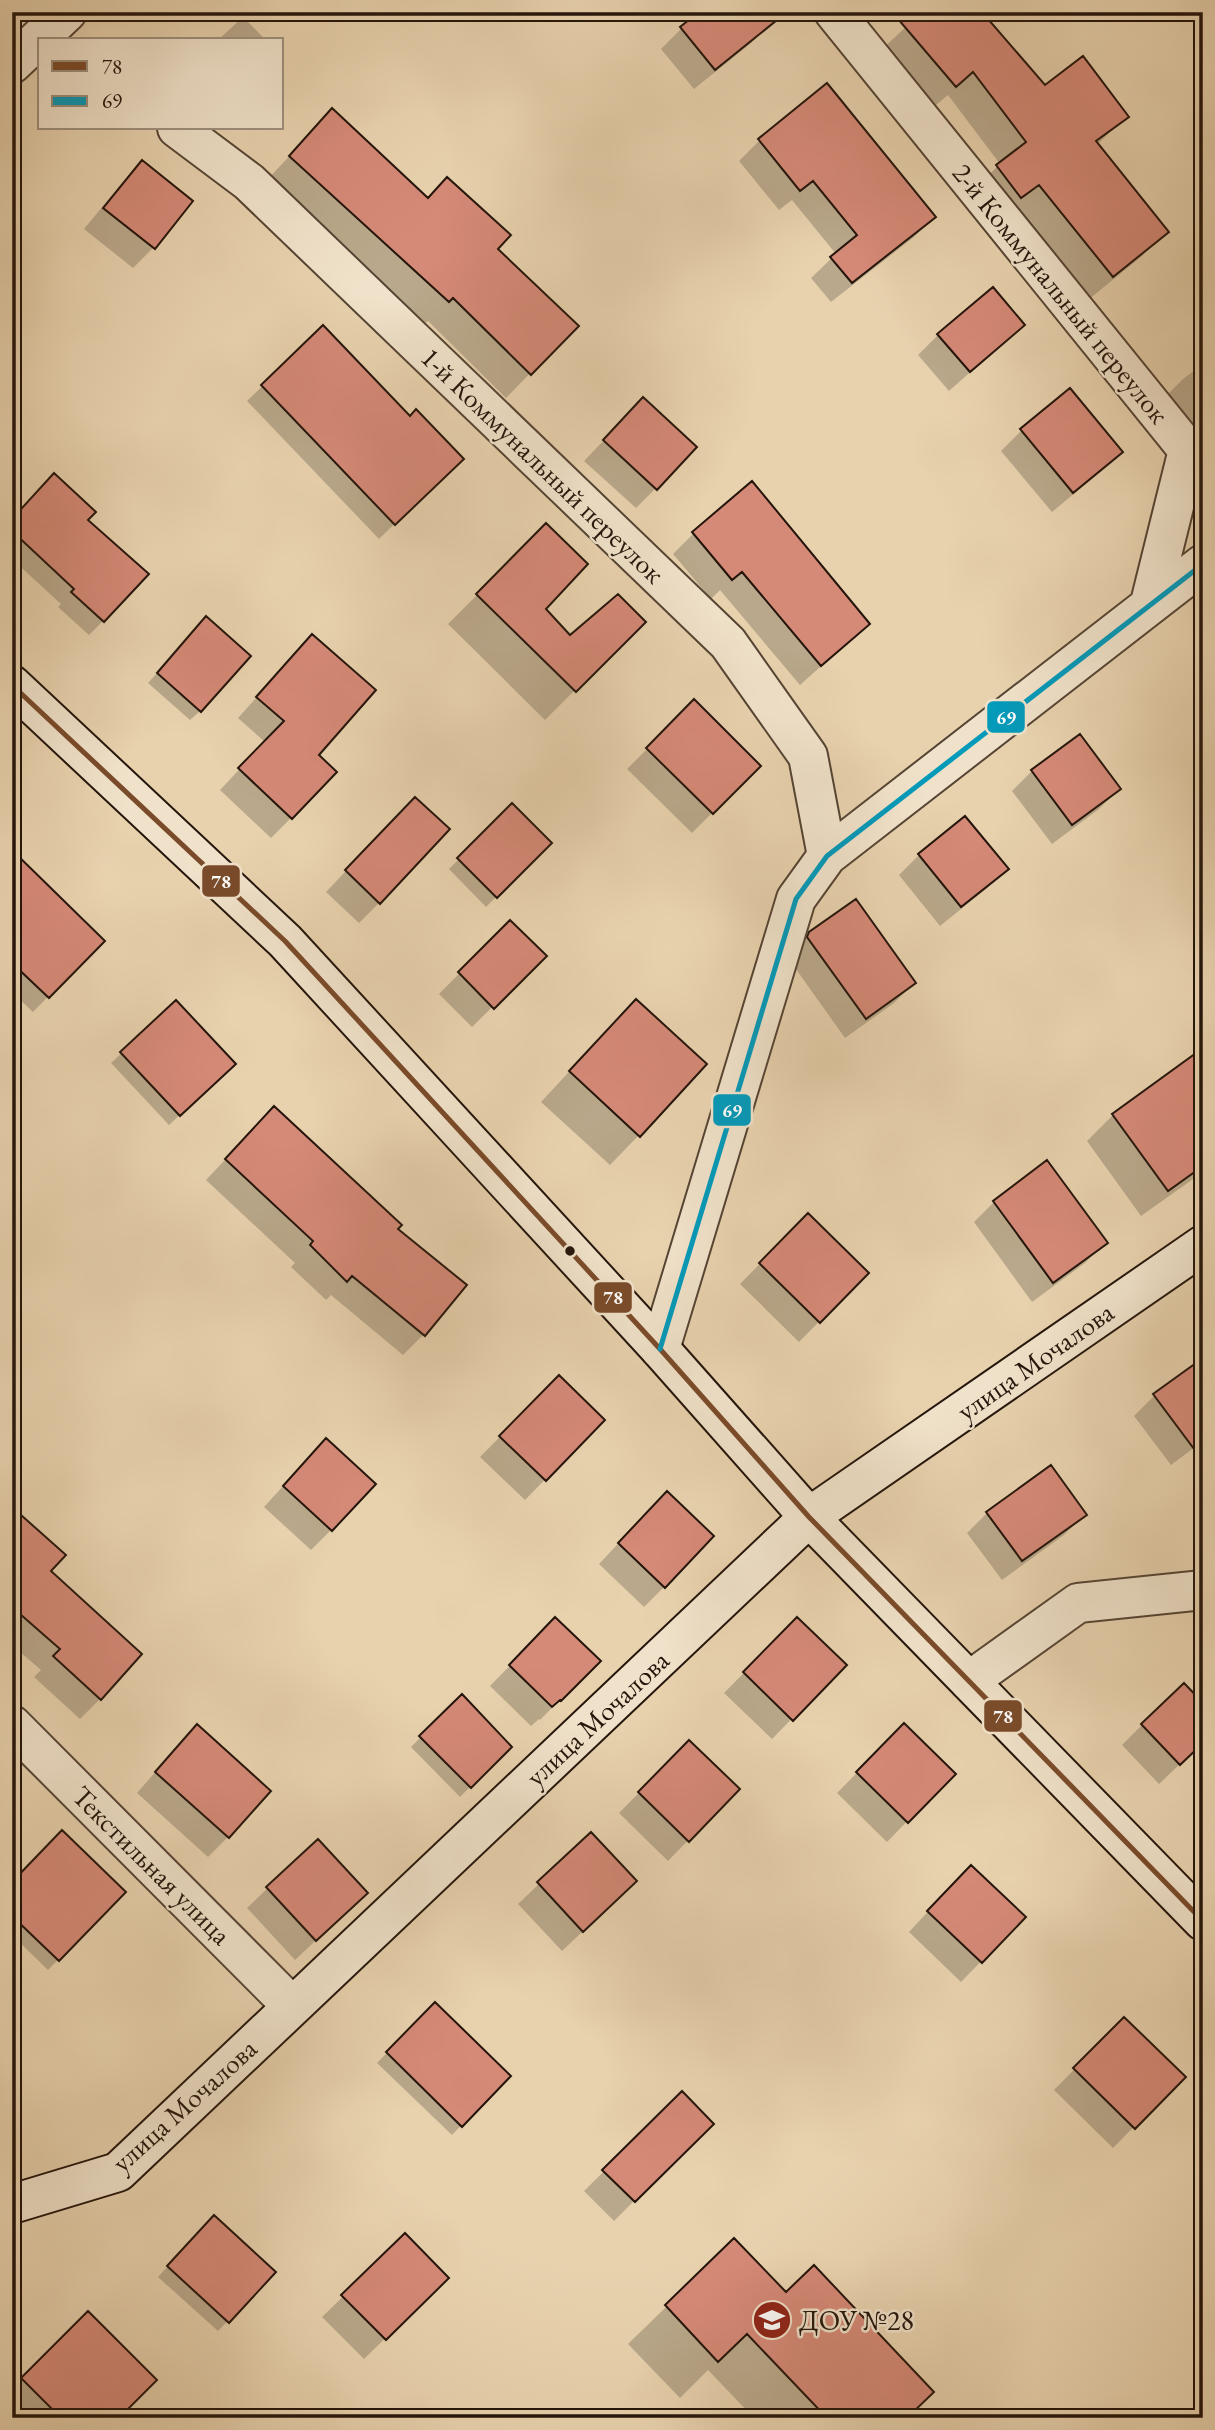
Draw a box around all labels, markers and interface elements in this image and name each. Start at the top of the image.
legend [38,38,284,130]
text: 78 [102,53,122,80]
text: 69 [102,87,122,114]
street label: 2-й Коммунальный переулок [945,155,1177,431]
street label: 1-й Коммунальный переулок [414,339,672,591]
line badge: 69 [986,700,1026,734]
text: 69 [996,705,1016,730]
line badge: 78 [201,864,241,898]
text: 78 [211,869,231,894]
line badge: 69 [712,1093,752,1127]
text: 69 [722,1098,742,1123]
unlabelled marker [563,1244,577,1258]
line badge: 78 [593,1281,633,1314]
text: 78 [603,1285,623,1310]
street label: улица Мочалова [949,1293,1121,1428]
street label: улица Мочалова [518,1642,677,1794]
line badge: 78 [983,1699,1023,1733]
text: 78 [993,1704,1013,1729]
street label: Текстильная улица [65,1778,240,1953]
street label: улица Мочалова [104,2030,265,2180]
school or university icon: ДОУ №28 [751,2299,793,2341]
place label: ДОУ №28 [799,2302,914,2338]

